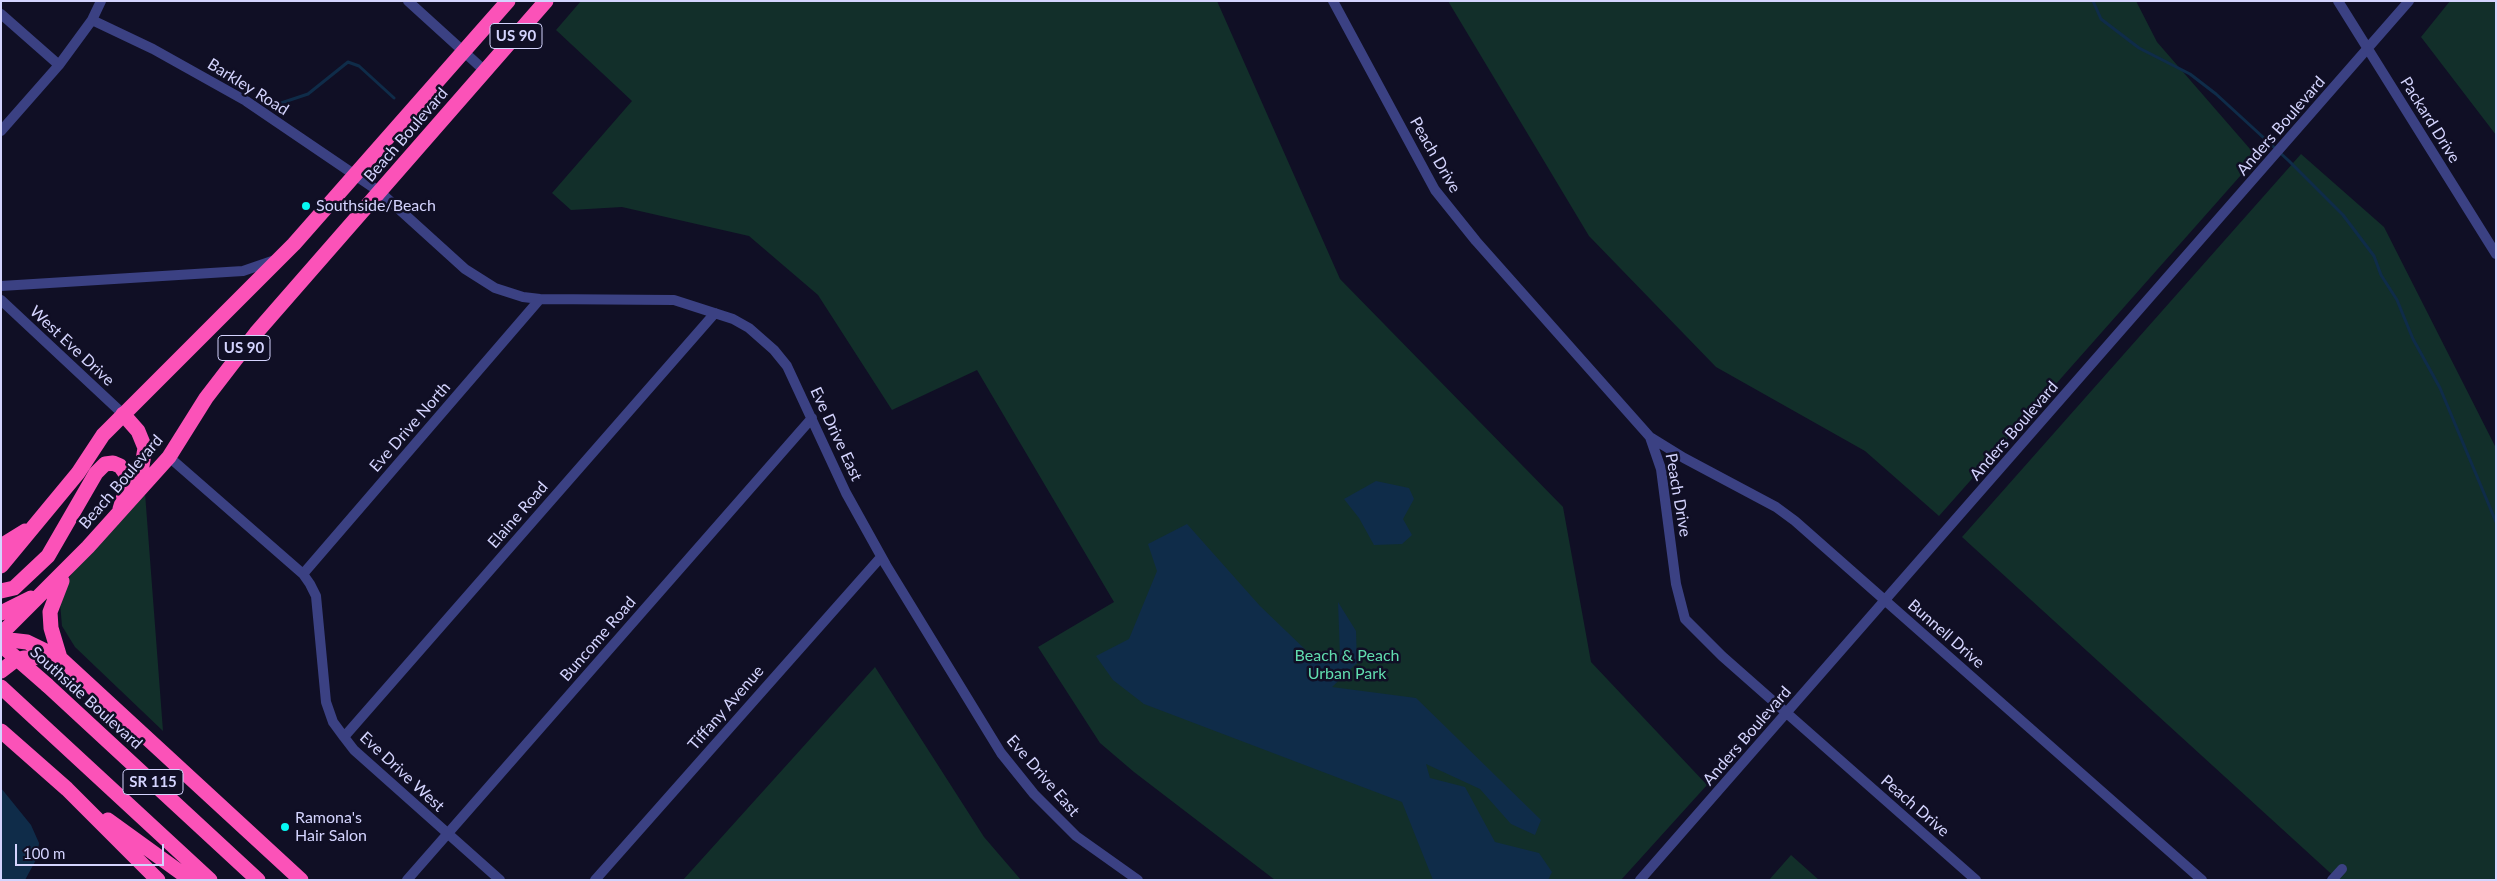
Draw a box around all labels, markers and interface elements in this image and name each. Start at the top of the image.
road number: US 90 [490,24,542,48]
street label: Barkley Road [204,54,292,120]
street label: Anders Boulevard [2233,73,2329,179]
street label: Packard Drive [2396,73,2464,167]
street label: Beach Boulevard [360,84,452,186]
street label: Peach Drive [1406,114,1464,196]
place label: Southside/Beach [316,196,436,216]
marker: Southside/Beach [300,200,312,212]
street label: West Eve Drive [26,302,118,390]
road number: US 90 [218,336,270,360]
street label: Eve Drive North [366,378,454,476]
street label: Anders Boulevard [1966,378,2062,484]
street label: Eve Drive East [806,384,866,484]
street label: Beach Boulevard [75,431,167,533]
street label: Peach Drive [1661,452,1695,538]
street label: Elaine Road [484,478,552,552]
street label: Buncome Road [556,593,640,685]
street label: Bunnell Drive [1904,596,1988,672]
street label: Southside Boulevard [26,643,146,753]
park label: Beach & Peach Urban Park [1295,646,1399,684]
street label: Tiffany Avenue [684,662,768,754]
street label: Anders Boulevard [1699,683,1795,789]
street label: Eve Drive West [356,728,448,816]
street label: Eve Drive East [1002,731,1084,821]
road number: SR 115 [123,770,183,794]
street label: Peach Drive [1877,771,1953,841]
place label: Ramona's Hair Salon [295,808,367,846]
marker: Ramona's Hair Salon [279,821,291,833]
scale bar [18,834,166,866]
text: 100 m [23,844,65,862]

